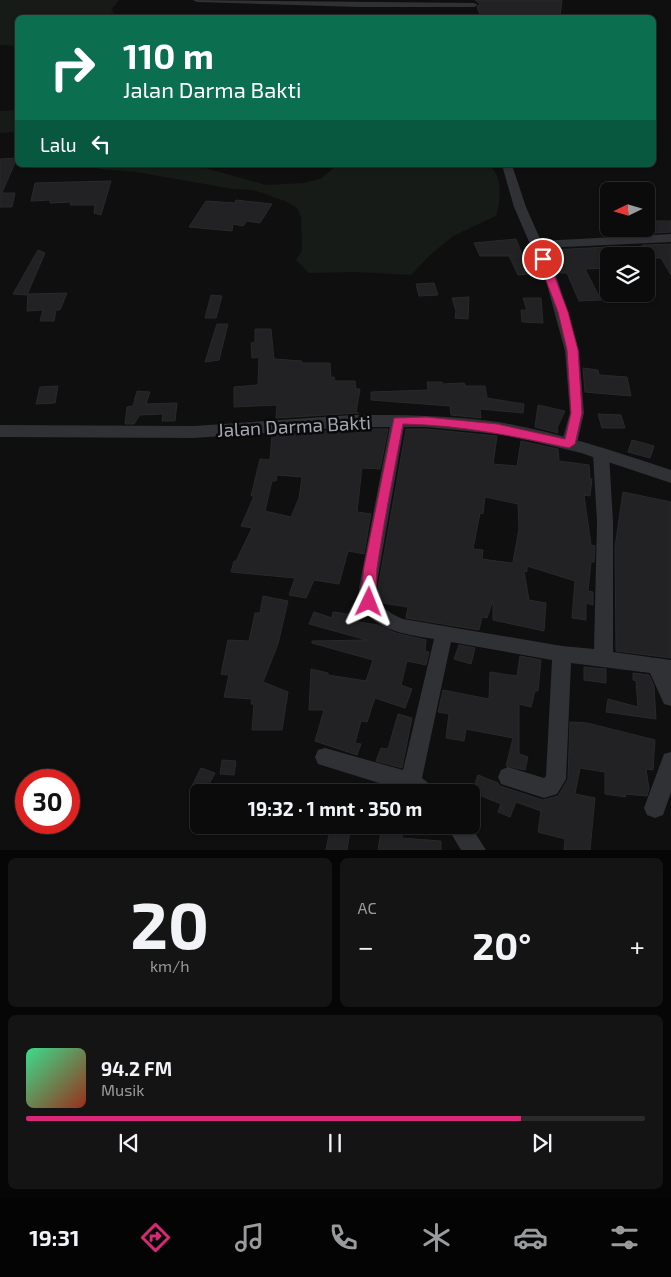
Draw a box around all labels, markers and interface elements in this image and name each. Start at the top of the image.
text: 110 m [123,34,214,76]
icon: right [40,35,105,100]
text: Jalan Darma Bakti [123,76,301,102]
icon: left [87,130,115,158]
text: Lalu [40,133,77,156]
north arrow [600,182,655,238]
map controls [600,182,655,302]
pin [522,238,564,280]
icon: arrive [529,245,557,273]
button: layers [600,247,655,302]
street label: Jalan Darma Bakti [216,410,372,441]
position arrow [342,575,394,627]
speed limit sign: 30 [15,769,80,834]
text: 19:32 · 1 mnt · 350 m [248,797,422,820]
text: 20 [130,884,209,962]
text: AC [358,898,377,917]
text: 20° [472,922,531,968]
text: − [358,929,374,963]
text: + [630,929,645,963]
text: km/h [150,956,190,975]
text: 94.2 FM [101,1057,172,1080]
text: Musik [101,1080,144,1099]
icon: previous [115,1129,143,1157]
icon: pause [321,1129,349,1157]
icon: next [528,1129,556,1157]
icon: directions [138,1220,173,1255]
icon: music [232,1220,267,1255]
icon: phone [326,1220,361,1255]
icon: climate [419,1220,454,1255]
icon: car [513,1220,548,1255]
icon: filters [607,1220,642,1255]
text: 19:31 [29,1224,79,1250]

